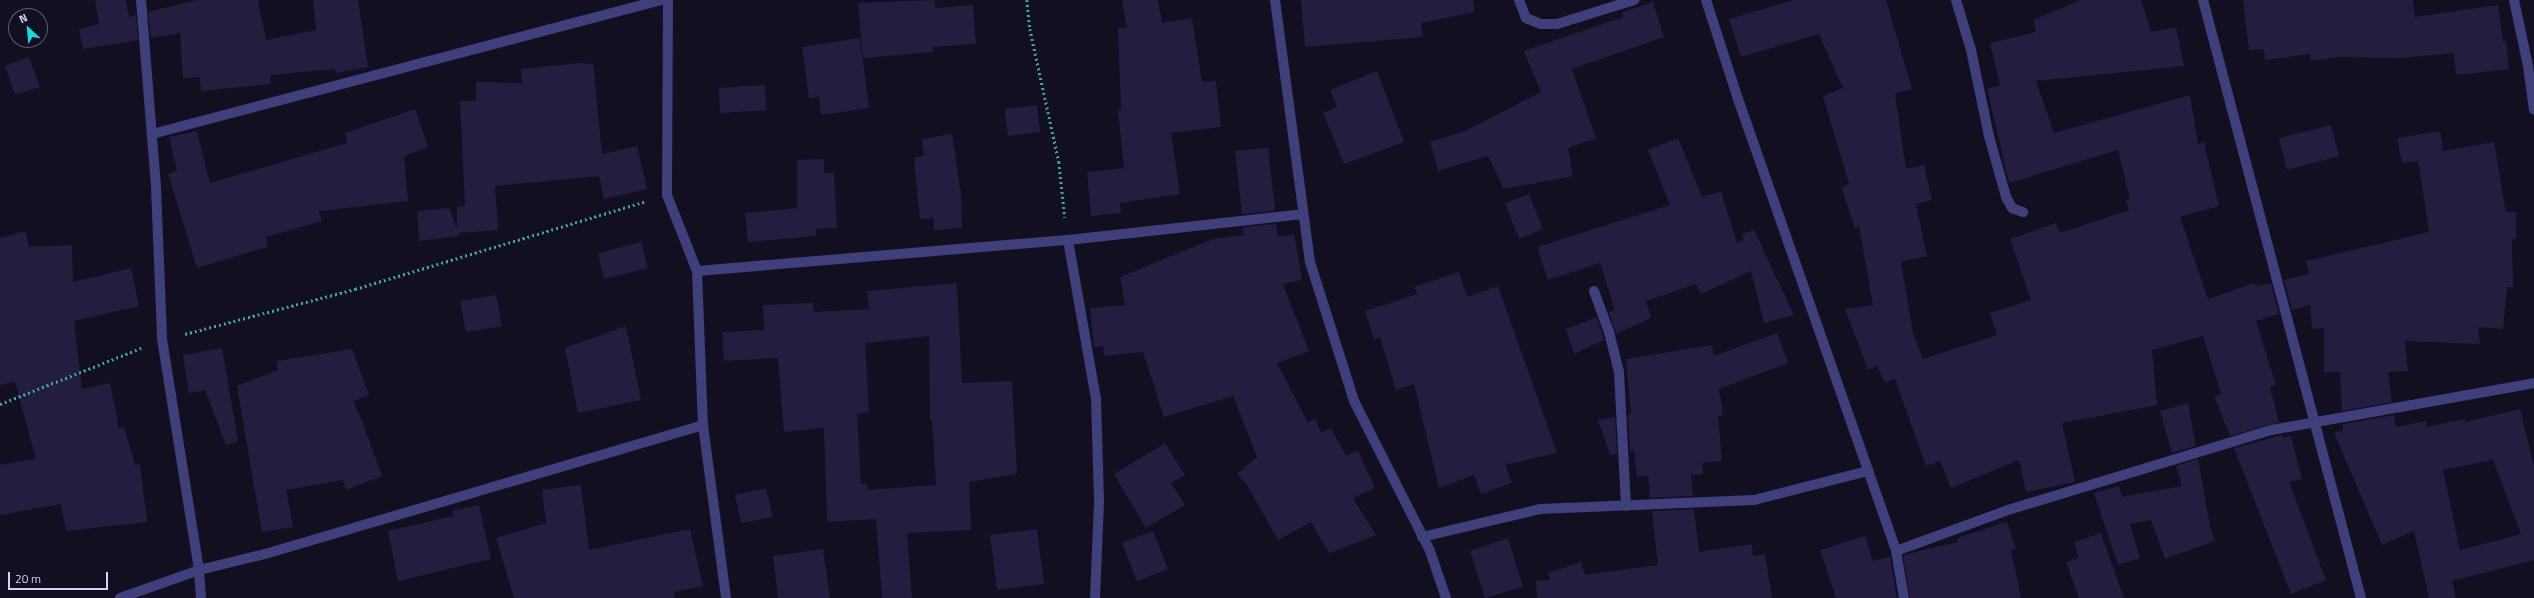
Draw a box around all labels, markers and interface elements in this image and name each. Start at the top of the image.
north arrow [8,8,48,48]
text: N [16,9,30,27]
scale bar [10,564,110,590]
text: 20 m [15,569,41,588]

